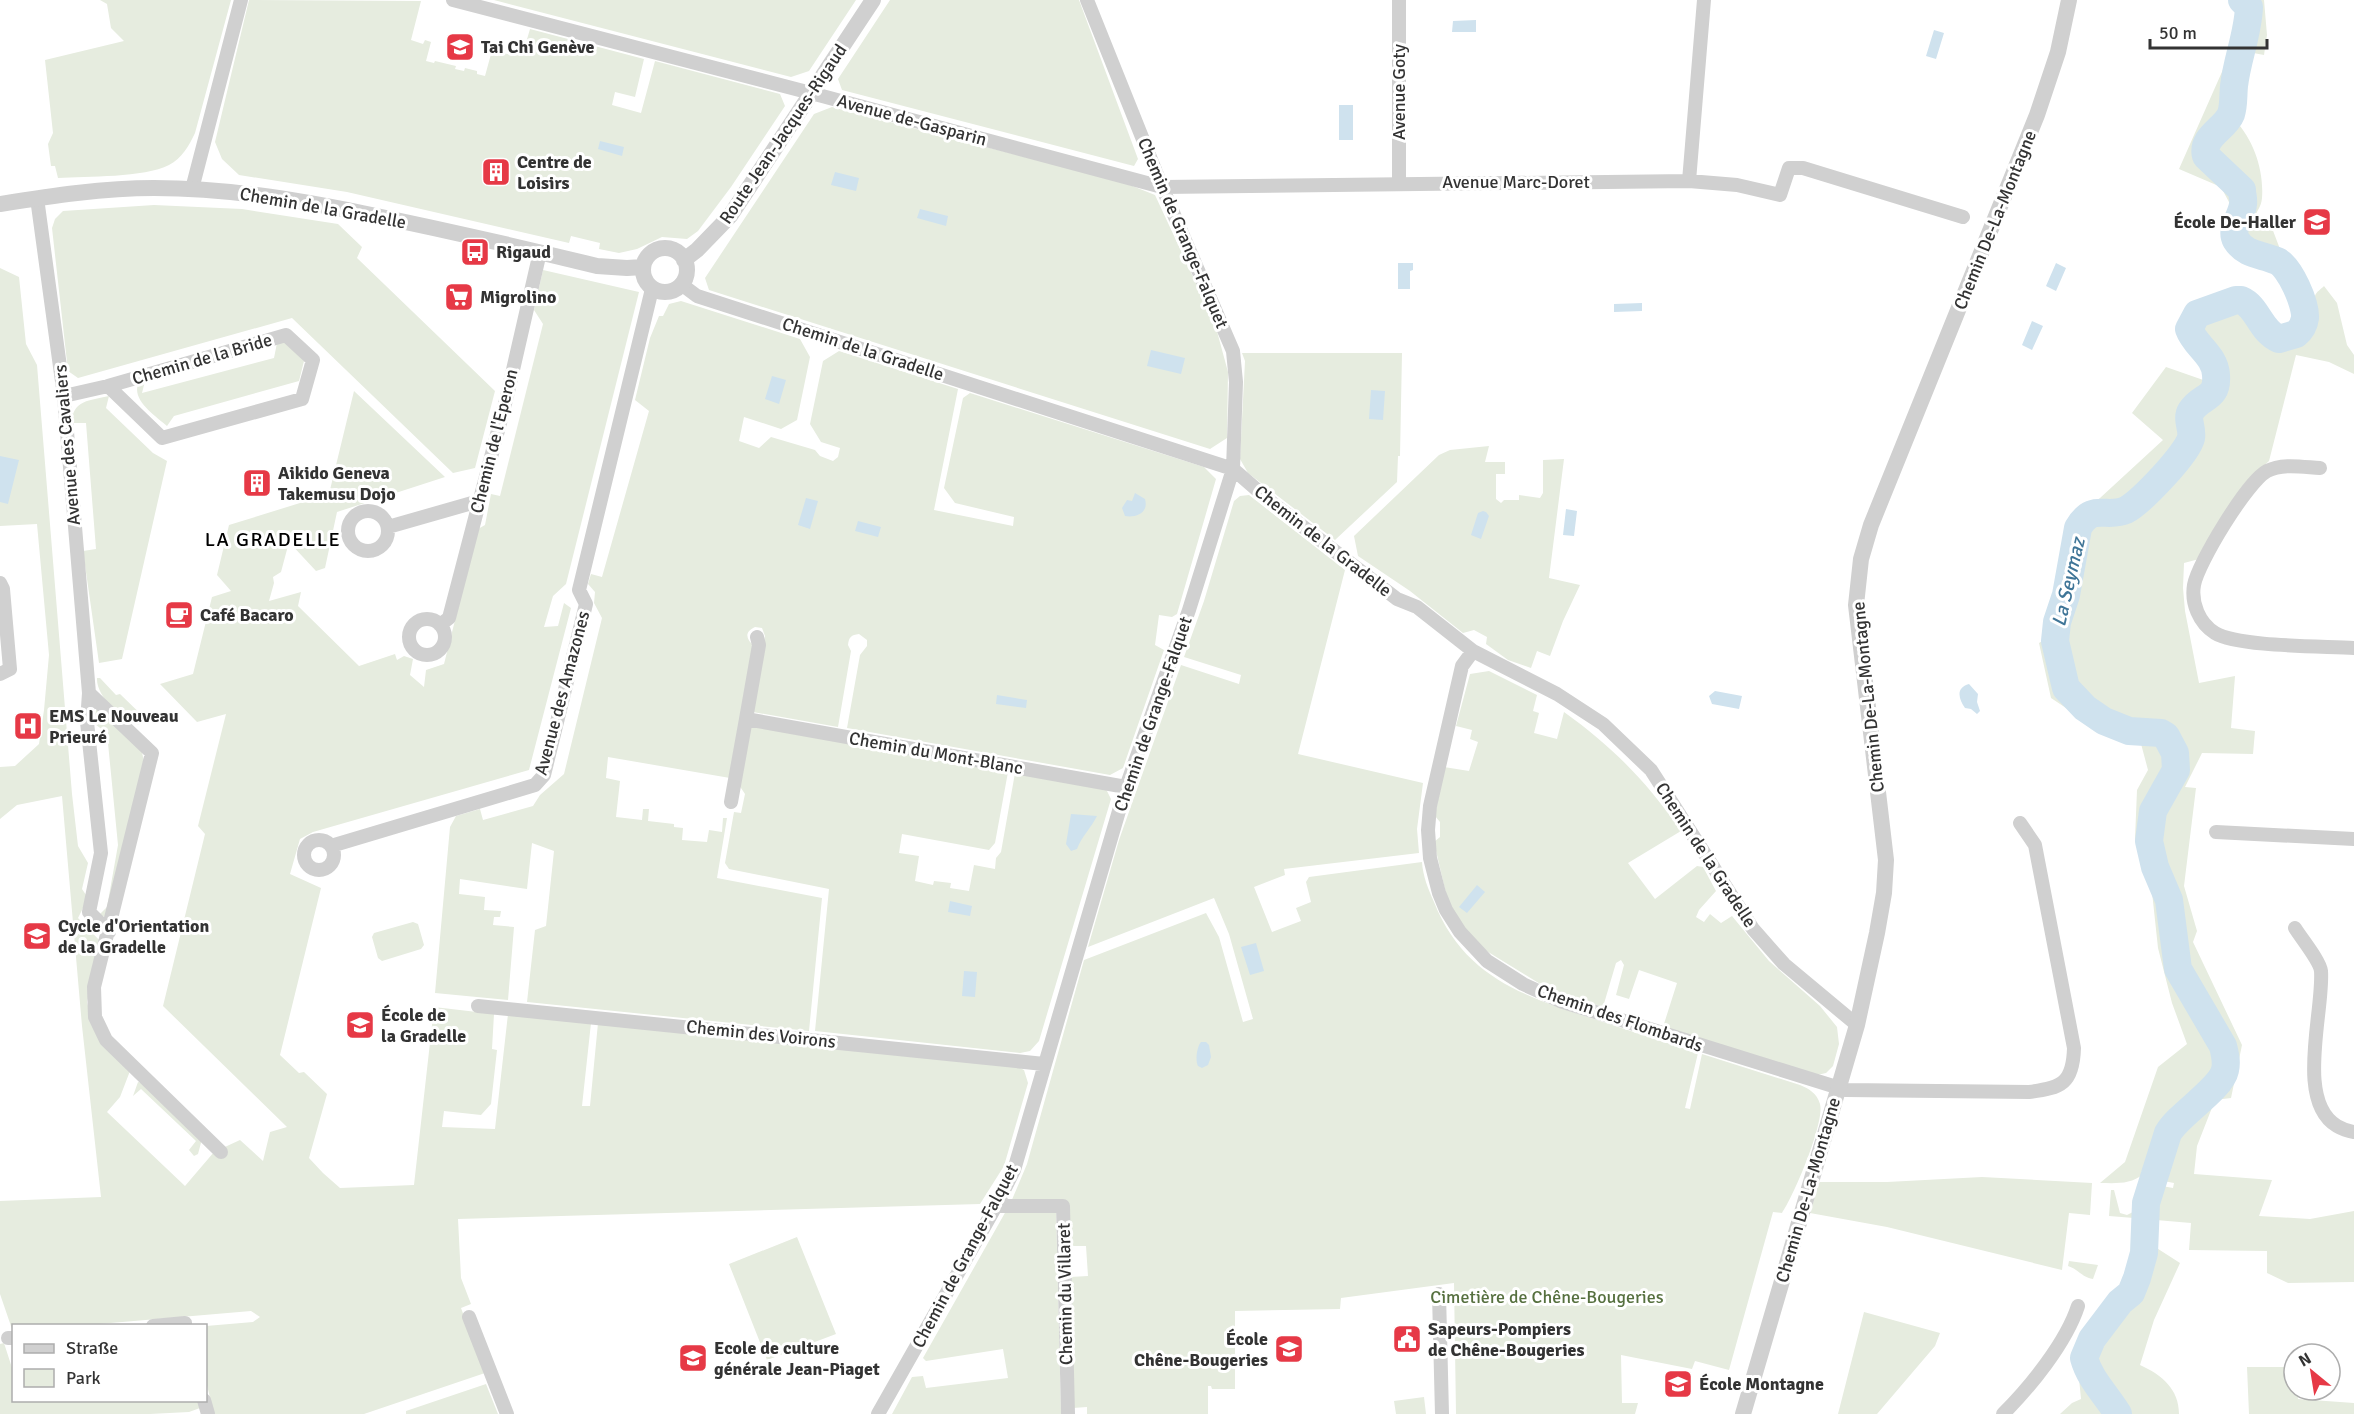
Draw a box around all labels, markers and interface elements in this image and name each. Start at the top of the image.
scale bar [2150,12,2267,50]
text: 50 m [2159,22,2197,44]
school or university icon: Tai Chi Genève [444,31,476,63]
place label: Tai Chi Genève [481,36,594,58]
street label: Route Jean-Jacques-Rigaud [715,40,851,228]
street label: Avenue Goty [1388,44,1410,140]
street label: Avenue de-Gasparin [835,89,989,151]
street label: Chemin De-La-Montagne [1949,127,2041,313]
street label: Chemin de Grange-Falquet [1133,134,1233,332]
place label: Centre de Loisirs [517,151,592,194]
building icon: Centre de Loisirs [480,156,512,188]
street label: Avenue Marc-Doret [1442,171,1590,193]
street label: Chemin de la Gradelle [238,183,408,233]
school or university icon: École De-Haller [2301,206,2333,238]
place label: École De-Haller [2173,211,2297,233]
bus stop icon: Rigaud [459,236,491,268]
place label: Rigaud [496,241,551,263]
supermarket icon: Migrolino [443,281,475,313]
place label: Migrolino [480,286,556,308]
street label: Chemin de la Gradelle [779,313,947,385]
street label: Chemin de la Bride [129,329,275,389]
street label: Avenue des Cavaliers [49,364,85,526]
street label: Chemin de l'Eperon [465,367,523,515]
place label: Aikido Geneva Takemusu Dojo [278,462,396,505]
building icon: Aikido Geneva Takemusu Dojo [241,467,273,499]
street label: Chemin de la Gradelle [1250,480,1396,602]
district label: LA GRADELLE [205,527,341,552]
water label: La Seymaz [2046,533,2091,629]
cafe icon: Café Bacaro [163,599,195,631]
street label: Chemin De-La-Montagne [1847,601,1889,793]
place label: Café Bacaro [200,604,294,626]
street label: Avenue des Amazones [530,608,595,777]
street label: Chemin de Grange-Falquet [1109,614,1197,814]
place label: EMS Le Nouveau Prieuré [49,705,179,748]
hospital icon: EMS Le Nouveau Prieuré [12,710,44,742]
street label: Chemin du Mont-Blanc [847,727,1025,779]
street label: Chemin de la Gradelle [1651,778,1761,932]
place label: Cycle d'Orientation de la Gradelle [58,915,209,958]
school or university icon: Cycle d'Orientation de la Gradelle [21,920,53,952]
street label: Chemin des Flombards [1534,979,1706,1057]
place label: École de la Gradelle [381,1004,466,1047]
school or university icon: École de la Gradelle [344,1009,376,1041]
street label: Chemin des Voirons [685,1015,837,1053]
street label: Chemin De-La-Montagne [1771,1095,1845,1285]
street label: Chemin de Grange-Falquet [907,1160,1023,1352]
street label: Chemin du Villaret [1053,1223,1077,1365]
park label: Cimetière de Chêne-Bougeries [1430,1286,1664,1308]
place label: Sapeurs-Pompiers de Chêne-Bougeries [1428,1318,1585,1361]
public building icon: Sapeurs-Pompiers de Chêne-Bougeries [1391,1323,1423,1355]
legend [12,1324,207,1402]
place label: École Chêne-Bougeries [1134,1328,1268,1371]
school or university icon: École Chêne-Bougeries [1273,1333,1305,1365]
text: Straße [66,1337,118,1359]
place label: Ecole de culture générale Jean-Piaget [714,1337,880,1380]
school or university icon: Ecole de culture générale Jean-Piaget [677,1342,709,1374]
north arrow [2282,1342,2342,1402]
text: N [2295,1348,2315,1371]
text: Park [66,1367,101,1389]
school or university icon: École Montagne [1662,1368,1694,1400]
place label: École Montagne [1699,1373,1824,1395]

